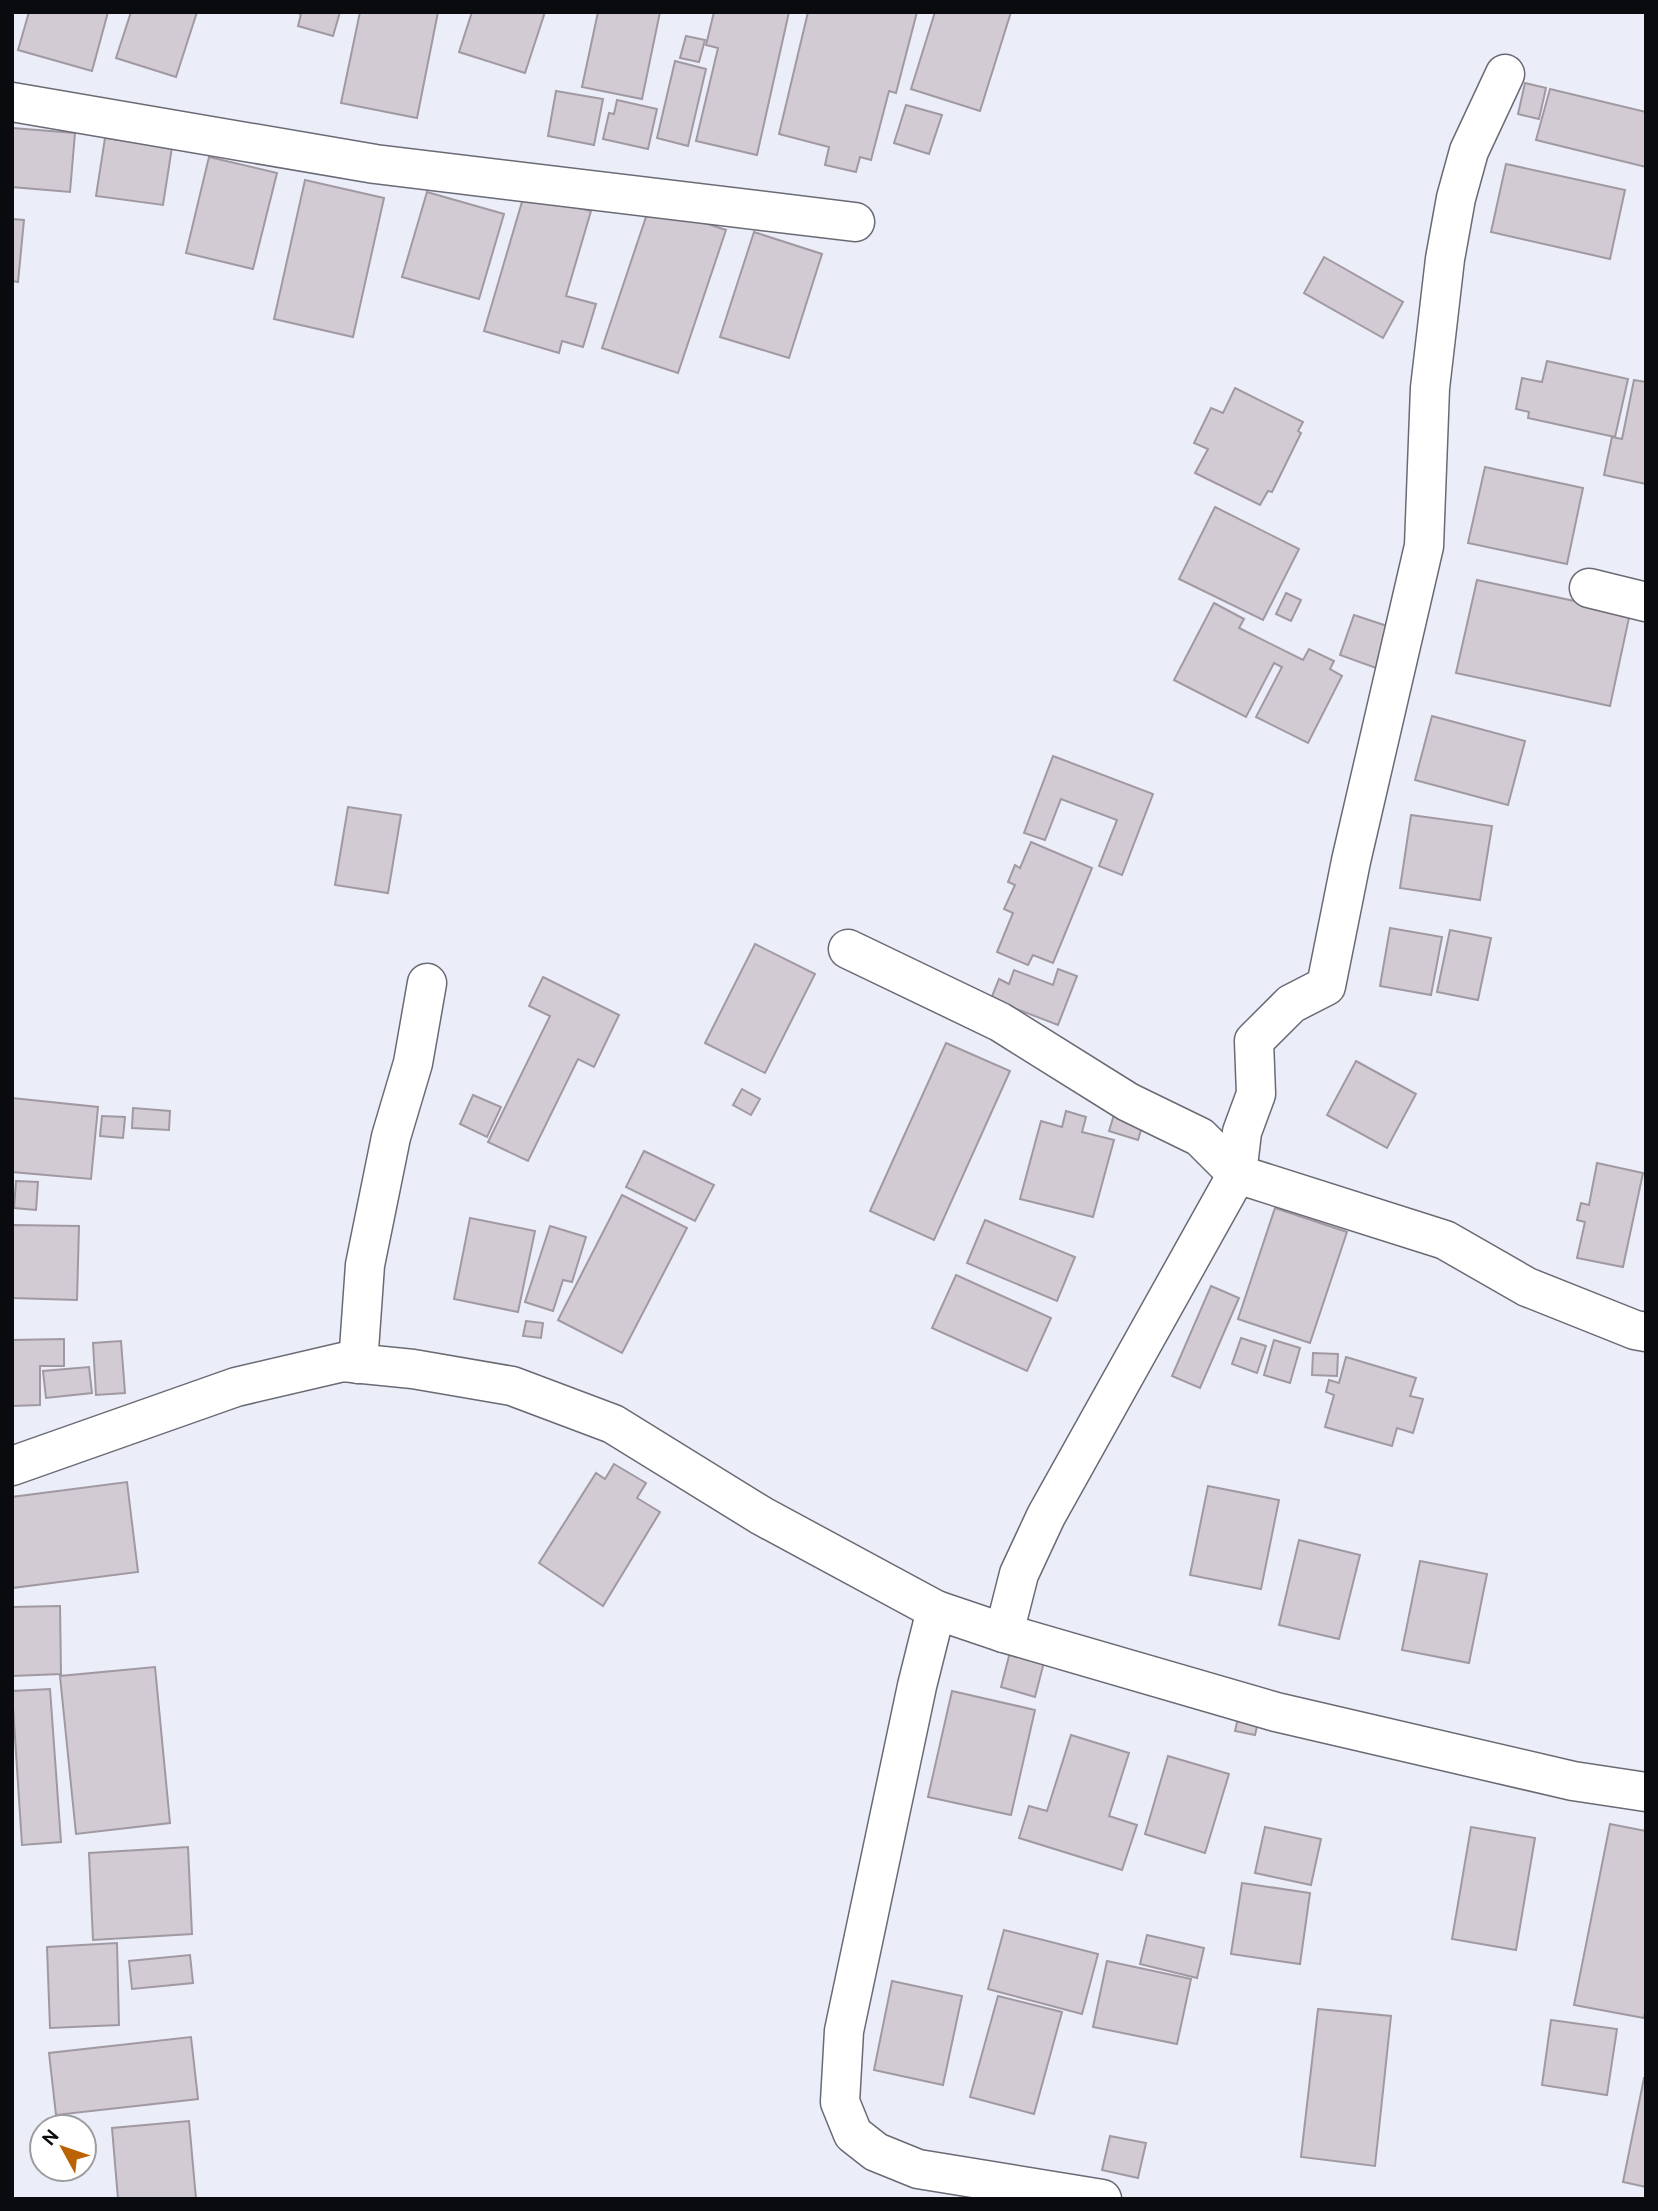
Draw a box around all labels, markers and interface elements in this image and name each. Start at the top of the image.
north arrow [28,2113,98,2183]
text: N [37,2125,63,2150]

